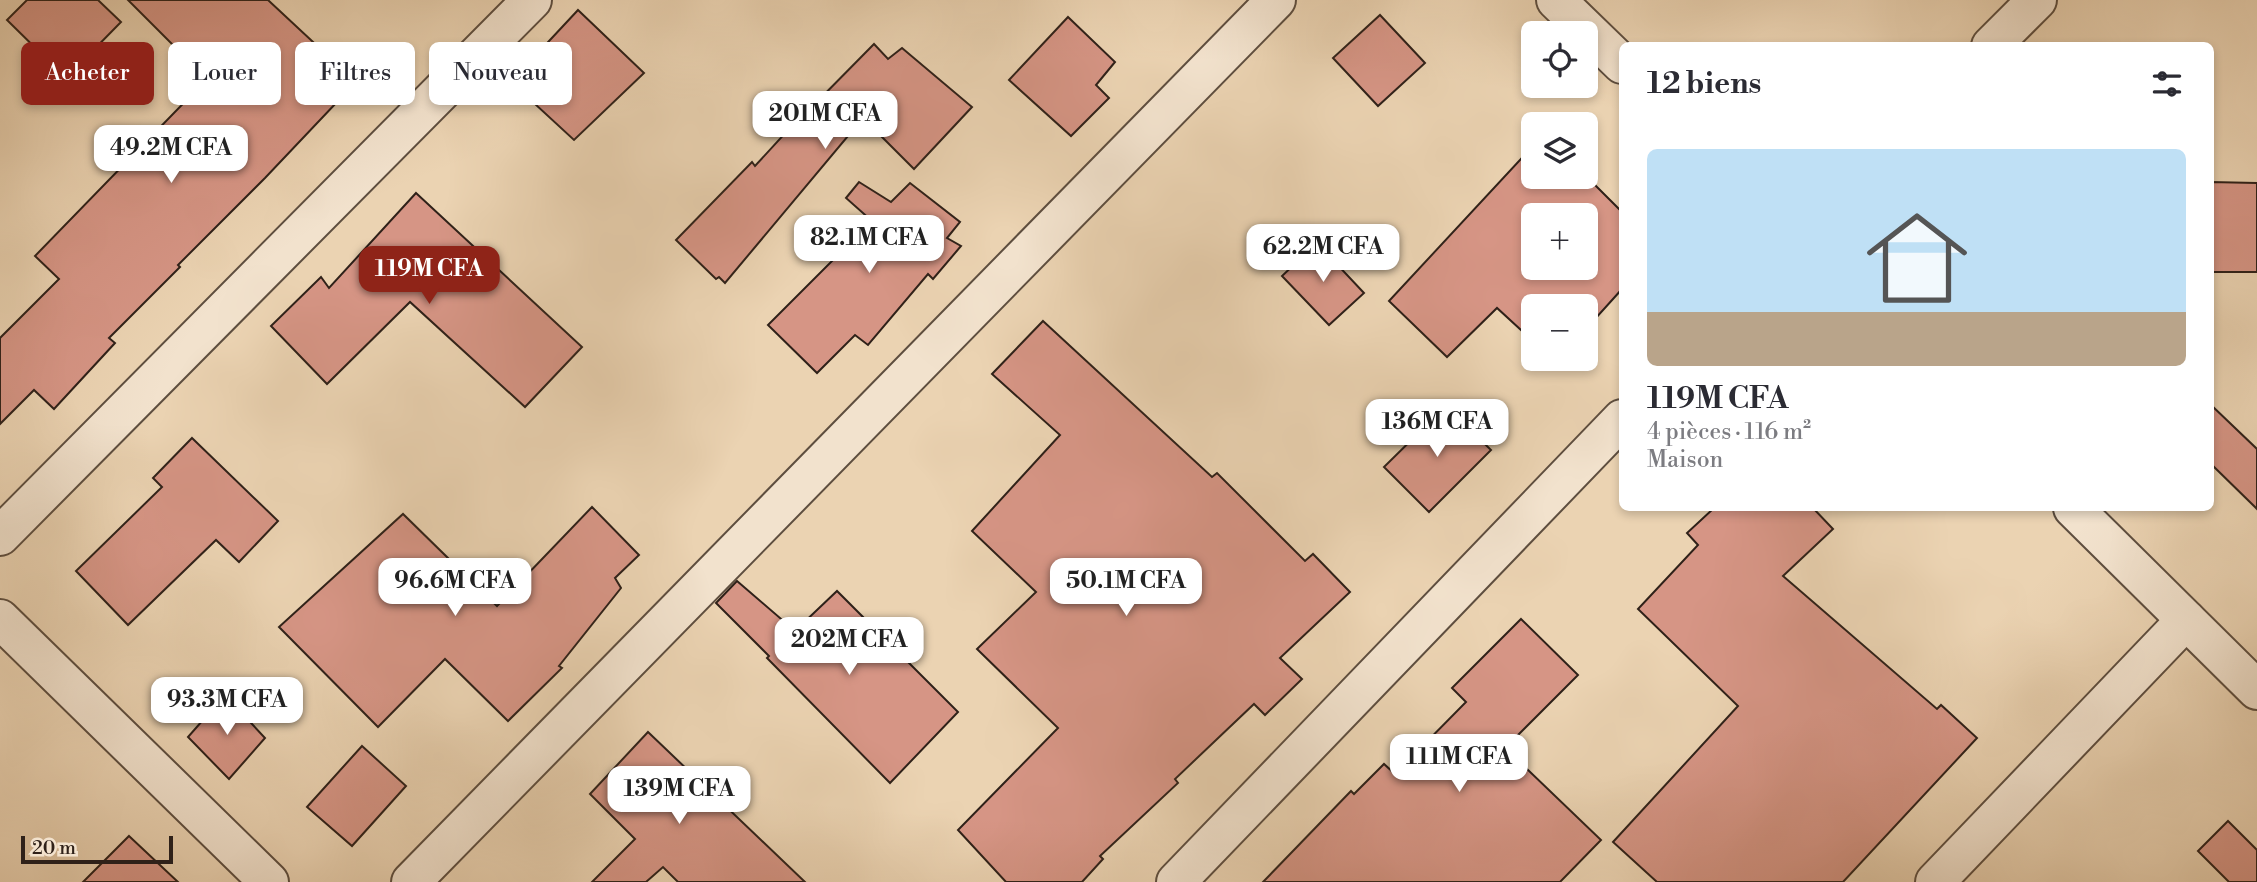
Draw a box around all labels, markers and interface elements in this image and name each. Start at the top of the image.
map controls [1521,21,1598,371]
button: locate [1521,21,1598,98]
chip: Acheter [21,42,154,105]
chip: Louer [168,42,281,105]
chip: Filtres [295,42,415,105]
chip: Nouveau [429,42,572,105]
text: 12 biens [1647,65,1761,103]
icon: filters [2148,65,2186,103]
pin: 201M CFA [753,92,897,151]
text: 201M CFA [769,100,881,128]
button: layers [1521,112,1598,189]
pin: 49.2M CFA [91,125,251,185]
text: 49.2M CFA [110,134,232,162]
icon: home [1854,195,1980,321]
button: + [1521,203,1598,280]
pin: 82.1M CFA [789,216,949,275]
text: 82.1M CFA [810,224,928,252]
pin: 62.2M CFA [1243,224,1403,284]
text: 62.2M CFA [1262,233,1384,261]
pin: 119M CFA [357,246,501,306]
text: 119M CFA [375,255,483,283]
button: − [1521,294,1598,371]
text: 119M CFA [1647,380,1789,418]
pin: 136M CFA [1365,400,1509,459]
text: 136M CFA [1382,408,1492,436]
text: 4 pièces · 116 m² [1647,418,1811,446]
text: Maison [1647,446,1723,474]
pin: 96.6M CFA [375,558,535,618]
pin: 50.1M CFA [1046,558,1206,618]
text: 96.6M CFA [394,567,516,595]
text: 50.1M CFA [1066,567,1186,595]
pin: 202M CFA [777,618,921,677]
text: 202M CFA [791,626,907,654]
pin: 93.3M CFA [147,678,307,737]
text: 93.3M CFA [167,686,287,714]
pin: 111M CFA [1387,734,1531,794]
text: 111M CFA [1406,743,1512,771]
pin: 139M CFA [607,766,751,826]
text: 139M CFA [624,775,734,803]
scale bar [21,833,173,865]
text: 20 m [32,836,76,860]

